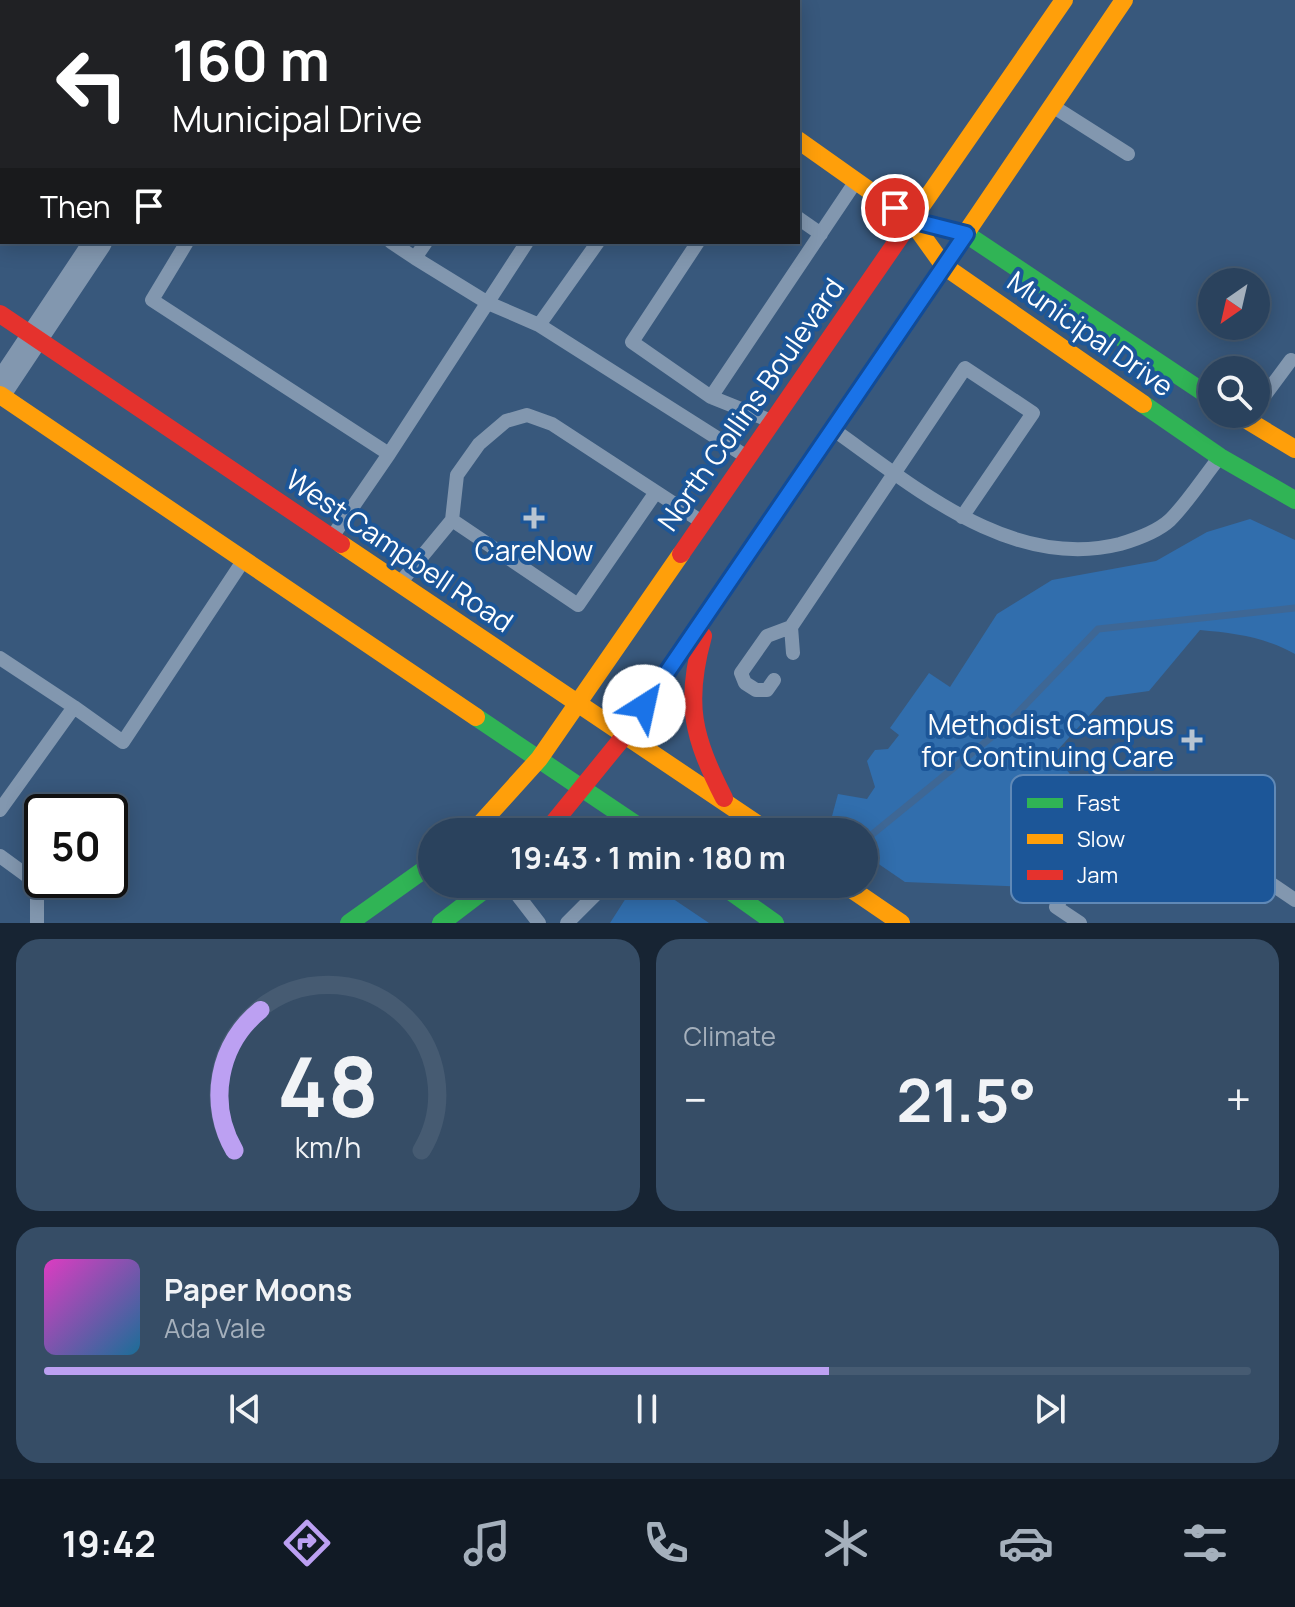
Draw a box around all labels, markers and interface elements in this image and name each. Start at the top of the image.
text: 160 m [172,21,330,98]
icon: left [40,32,144,136]
text: Municipal Drive [172,94,422,143]
pin [861,174,929,242]
icon: arrive [127,184,171,228]
text: Then [40,186,111,227]
icon: arrive [873,186,917,230]
street label: Municipal Drive [1000,262,1182,404]
north arrow [1198,268,1270,340]
map controls [1198,268,1270,428]
street label: North Collins Boulevard [648,270,852,538]
button: search [1198,356,1270,428]
street label: West Campbell Road [279,460,521,640]
marker: CareNow [523,507,545,529]
place label: CareNow [475,531,593,569]
position arrow [602,664,686,748]
place label: Methodist Campus for Continuing Care [921,705,1174,775]
marker: Methodist Campus for Continuing Care [1181,729,1203,751]
legend [1011,775,1275,903]
text: Fast [1077,788,1120,818]
speed limit sign: 50 [24,794,128,898]
text: Slow [1077,824,1125,854]
text: 19:43 · 1 min · 180 m [510,837,786,878]
text: Jam [1077,860,1118,890]
text: Climate [684,1018,776,1054]
text: 48 [277,1028,379,1142]
text: 21.5° [896,1058,1036,1140]
text: − [684,1069,707,1129]
text: + [1226,1069,1251,1129]
text: km/h [295,1128,361,1167]
text: Paper Moons [164,1269,352,1310]
text: Ada Vale [164,1310,266,1346]
icon: previous [223,1387,267,1431]
icon: pause [625,1387,669,1431]
icon: next [1028,1387,1072,1431]
icon: directions [279,1515,335,1571]
icon: music [459,1515,515,1571]
icon: phone [638,1515,694,1571]
icon: climate [818,1515,874,1571]
icon: car [998,1515,1054,1571]
icon: filters [1177,1515,1233,1571]
text: 19:42 [62,1519,156,1568]

